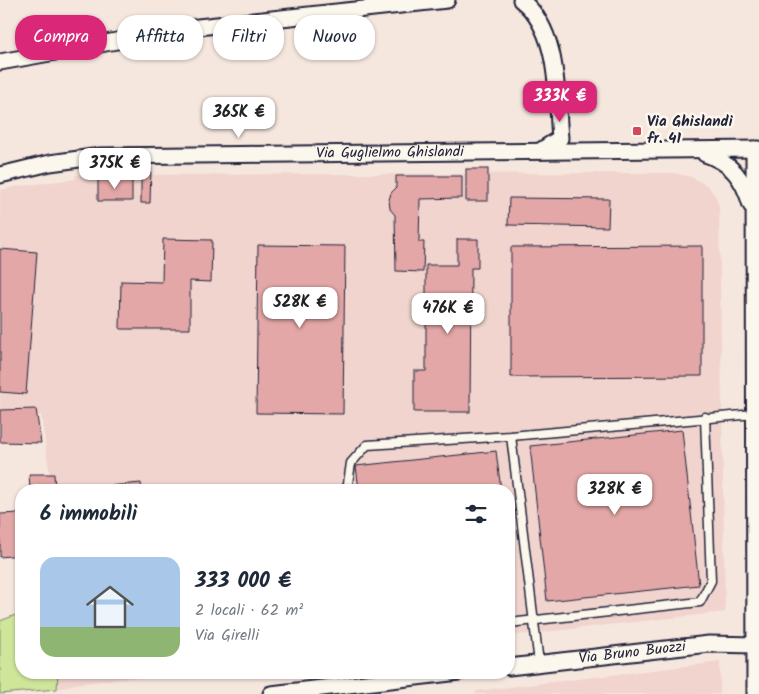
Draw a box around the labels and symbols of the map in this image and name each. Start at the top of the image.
pin: 333K € [519,80,601,123]
pin: 365K € [198,96,280,139]
place label: Via Ghislandi fr. 41 [647,110,734,151]
marker: Via Ghislandi fr. 41 [631,125,643,137]
street label: Via Guglielmo Ghislandi [316,140,465,166]
pin: 375K € [74,148,156,190]
pin: 528K € [259,286,341,329]
pin: 476K € [407,292,489,335]
pin: 328K € [574,474,656,516]
street label: Via Bruno Buozzi [577,635,688,671]

